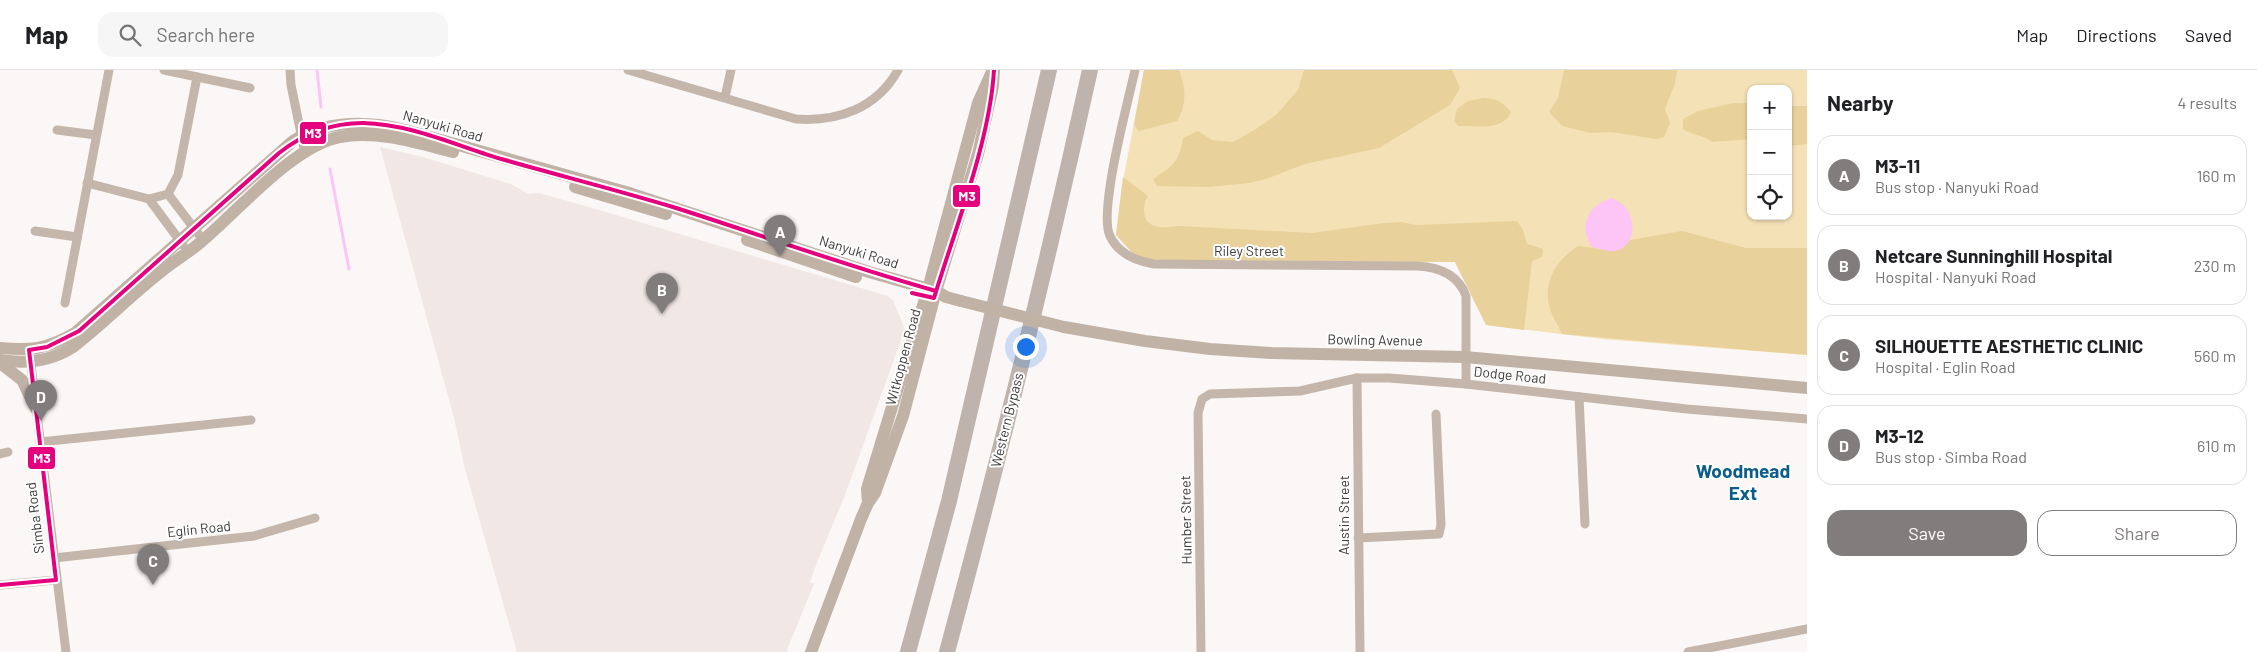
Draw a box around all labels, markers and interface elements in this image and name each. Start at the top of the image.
search box [98,12,448,57]
text: Map [25,20,68,49]
icon: search [116,21,144,49]
text: Search here [156,23,255,46]
text: Map [2016,24,2048,46]
text: Directions [2076,24,2157,46]
text: Saved [2185,24,2232,46]
map controls [1747,85,1792,220]
button: + [1747,85,1792,130]
text: Nearby [1827,90,1893,115]
text: 4 results [2177,93,2237,112]
street label: Nanyuki Road [401,106,485,145]
line badge: M3 [299,121,327,145]
text: M3 [304,124,322,141]
button: − [1747,130,1792,175]
text: M3-11 [1875,154,1920,177]
text: A [1839,166,1849,185]
text: 160 m [2197,166,2236,185]
button: locate [1747,175,1792,220]
text: Bus stop · Nanyuki Road [1875,177,2039,196]
line badge: M3 [952,184,981,208]
text: M3 [958,187,976,204]
pin: A [764,215,796,256]
street label: Nanyuki Road [817,231,901,272]
street label: Riley Street [1214,242,1284,259]
text: Netcare Sunninghill Hospital [1875,244,2112,267]
text: B [1839,256,1849,275]
text: 230 m [2194,256,2236,275]
text: Hospital · Nanyuki Road [1875,267,2036,286]
pin: B [646,273,678,314]
street label: Witkoppen Road [881,307,924,407]
street label: Bowling Avenue [1327,330,1423,349]
your location [1013,334,1039,360]
text: SILHOUETTE AESTHETIC CLINIC [1875,334,2143,357]
text: C [1839,346,1849,365]
text: 560 m [2194,346,2236,365]
text: Hospital · Eglin Road [1875,357,2015,376]
street label: Dodge Road [1473,362,1547,387]
street label: Western Bypass [987,371,1027,469]
pin: D [25,380,57,421]
text: M3-12 [1875,424,1924,447]
text: D [1839,436,1849,455]
text: 610 m [2197,436,2236,455]
line badge: M3 [27,446,56,470]
text: Bus stop · Simba Road [1875,447,2027,466]
text: M3 [33,449,51,466]
district label: Woodmead Ext [1696,459,1790,504]
street label: Humber Street [1176,475,1195,565]
street label: Austin Street [1335,475,1352,555]
street label: Simba Road [22,481,47,555]
button: Save [1827,510,2027,556]
button: Share [2037,510,2237,556]
street label: Eglin Road [166,517,232,540]
pin: C [137,544,169,585]

